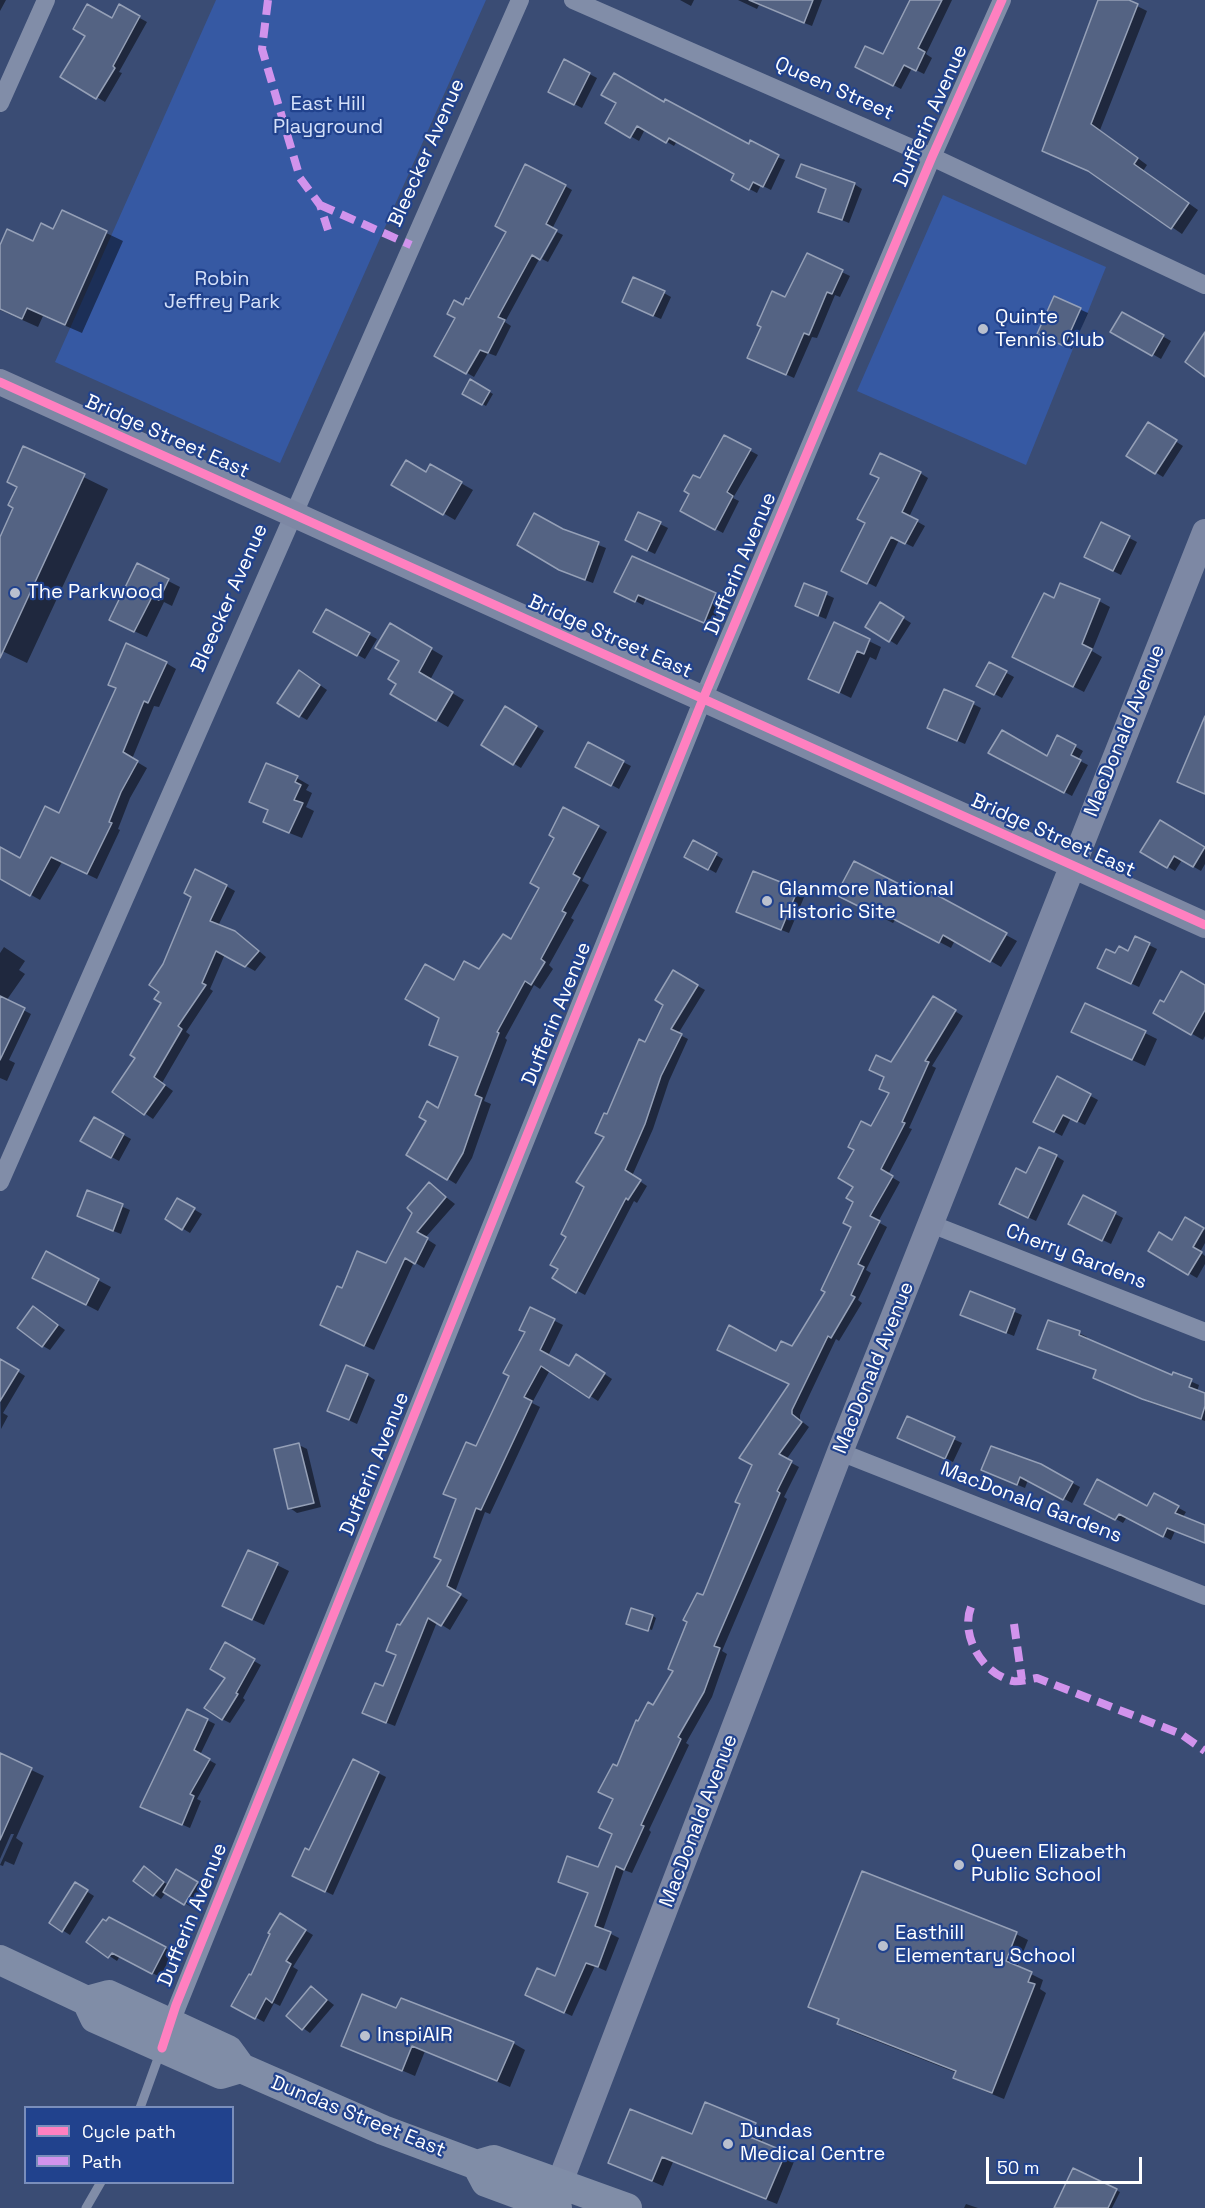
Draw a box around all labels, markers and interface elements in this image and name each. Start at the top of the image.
street label: Dufferin Avenue [889,41,973,191]
street label: Queen Street [771,52,897,126]
street label: Bleecker Avenue [384,75,470,231]
park label: East Hill Playground [273,93,383,140]
park label: Robin Jeffrey Park [164,268,280,315]
place label: Quinte Tennis Club [995,306,1105,353]
marker: Quinte Tennis Club [976,322,990,336]
street label: Bridge Street East [81,390,253,484]
street label: Dufferin Avenue [700,489,782,639]
street label: Bleecker Avenue [187,520,273,676]
place label: The Parkwood [27,581,163,605]
marker: The Parkwood [8,586,22,600]
street label: Bridge Street East [524,590,696,684]
street label: MacDonald Avenue [1080,641,1170,821]
street label: Bridge Street East [967,789,1139,883]
place label: Glanmore National Historic Site [779,878,954,925]
marker: Glanmore National Historic Site [760,894,774,908]
street label: Dufferin Avenue [517,939,597,1089]
street label: Cherry Gardens [1002,1219,1150,1295]
street label: MacDonald Avenue [829,1278,919,1458]
street label: Dufferin Avenue [335,1389,415,1539]
street label: MacDonald Gardens [937,1457,1125,1549]
street label: MacDonald Avenue [655,1731,743,1911]
street label: Dufferin Avenue [153,1840,233,1990]
place label: Queen Elizabeth Public School [971,1841,1126,1888]
marker: Queen Elizabeth Public School [952,1858,966,1872]
place label: Easthill Elementary School [895,1922,1076,1969]
marker: Easthill Elementary School [876,1939,890,1953]
place label: InspiAIR [377,2024,453,2048]
marker: InspiAIR [358,2029,372,2043]
street label: Dundas Street East [267,2071,449,2163]
legend [24,2106,234,2184]
text: Cycle path [82,2120,176,2143]
place label: Dundas Medical Centre [740,2120,885,2167]
marker: Dundas Medical Centre [721,2137,735,2151]
scale bar [989,2145,1145,2183]
text: Path [82,2150,122,2173]
text: 50 m [997,2156,1039,2179]

